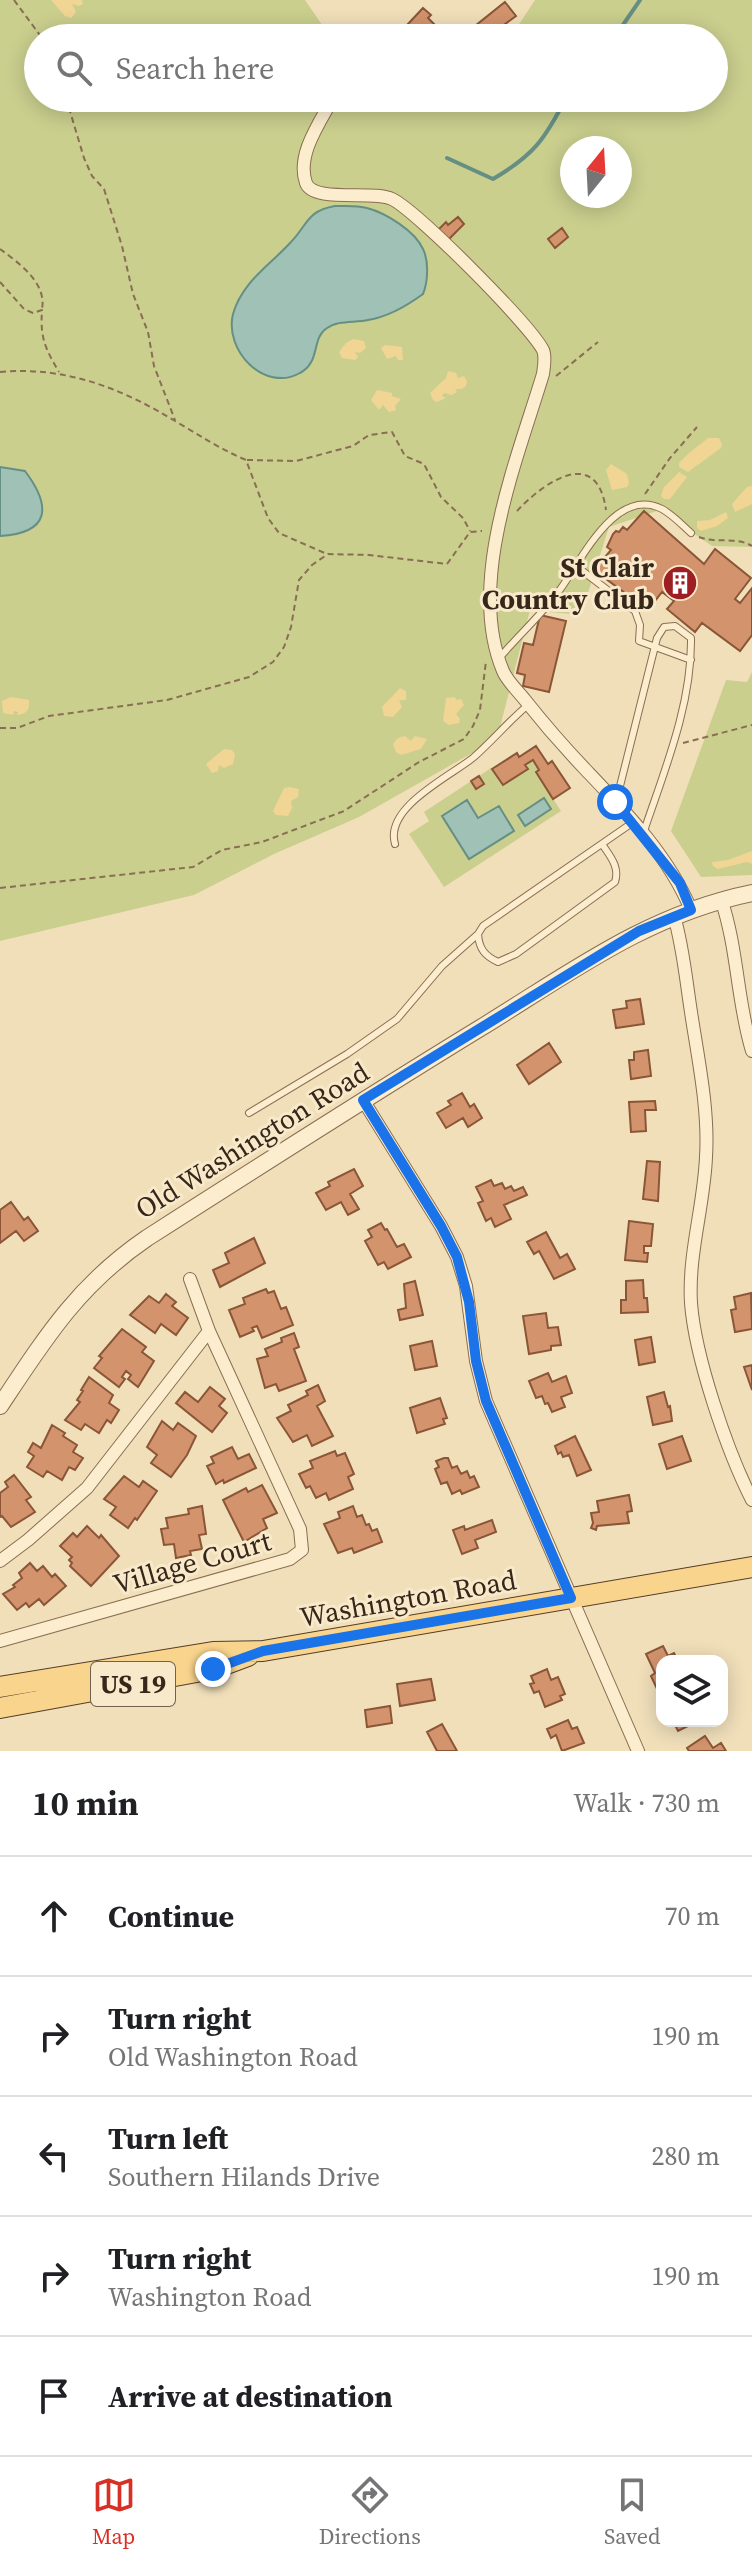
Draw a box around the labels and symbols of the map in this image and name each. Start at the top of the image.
north arrow [560,136,632,208]
place label: St Clair Country Club [482,548,654,618]
building icon: St Clair Country Club [661,564,699,602]
route start [597,784,633,820]
street label: Old Washington Road [128,1053,376,1227]
street label: Village Court [109,1521,276,1603]
street label: Washington Road [297,1560,519,1636]
route end [195,1651,231,1687]
road number: US 19 [91,1662,175,1706]

